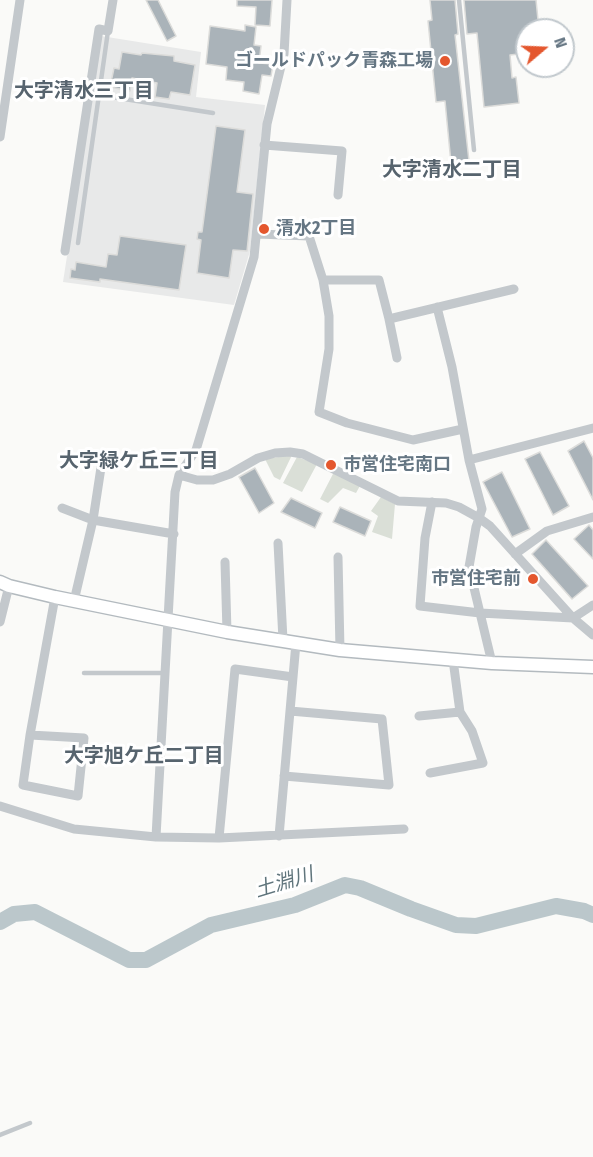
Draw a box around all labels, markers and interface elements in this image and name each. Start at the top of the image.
north arrow [515,18,575,78]
text: N [550,35,571,50]
place label: ゴールドパック青森工場 [235,50,433,72]
marker: ゴールドパック青森工場 [438,54,452,68]
district label: 大字清水三丁目 [14,79,154,103]
district label: 大字清水二丁目 [382,158,522,182]
place label: 清水2丁目 [276,218,356,240]
marker: 清水2丁目 [257,222,271,236]
district label: 大字緑ケ丘三丁目 [59,449,219,473]
place label: 市営住宅南口 [343,454,451,476]
marker: 市営住宅南口 [324,458,338,472]
place label: 市営住宅前 [431,568,521,590]
marker: 市営住宅前 [526,572,540,586]
district label: 大字旭ケ丘二丁目 [64,744,224,768]
water label: 土淵川 [252,863,316,903]

